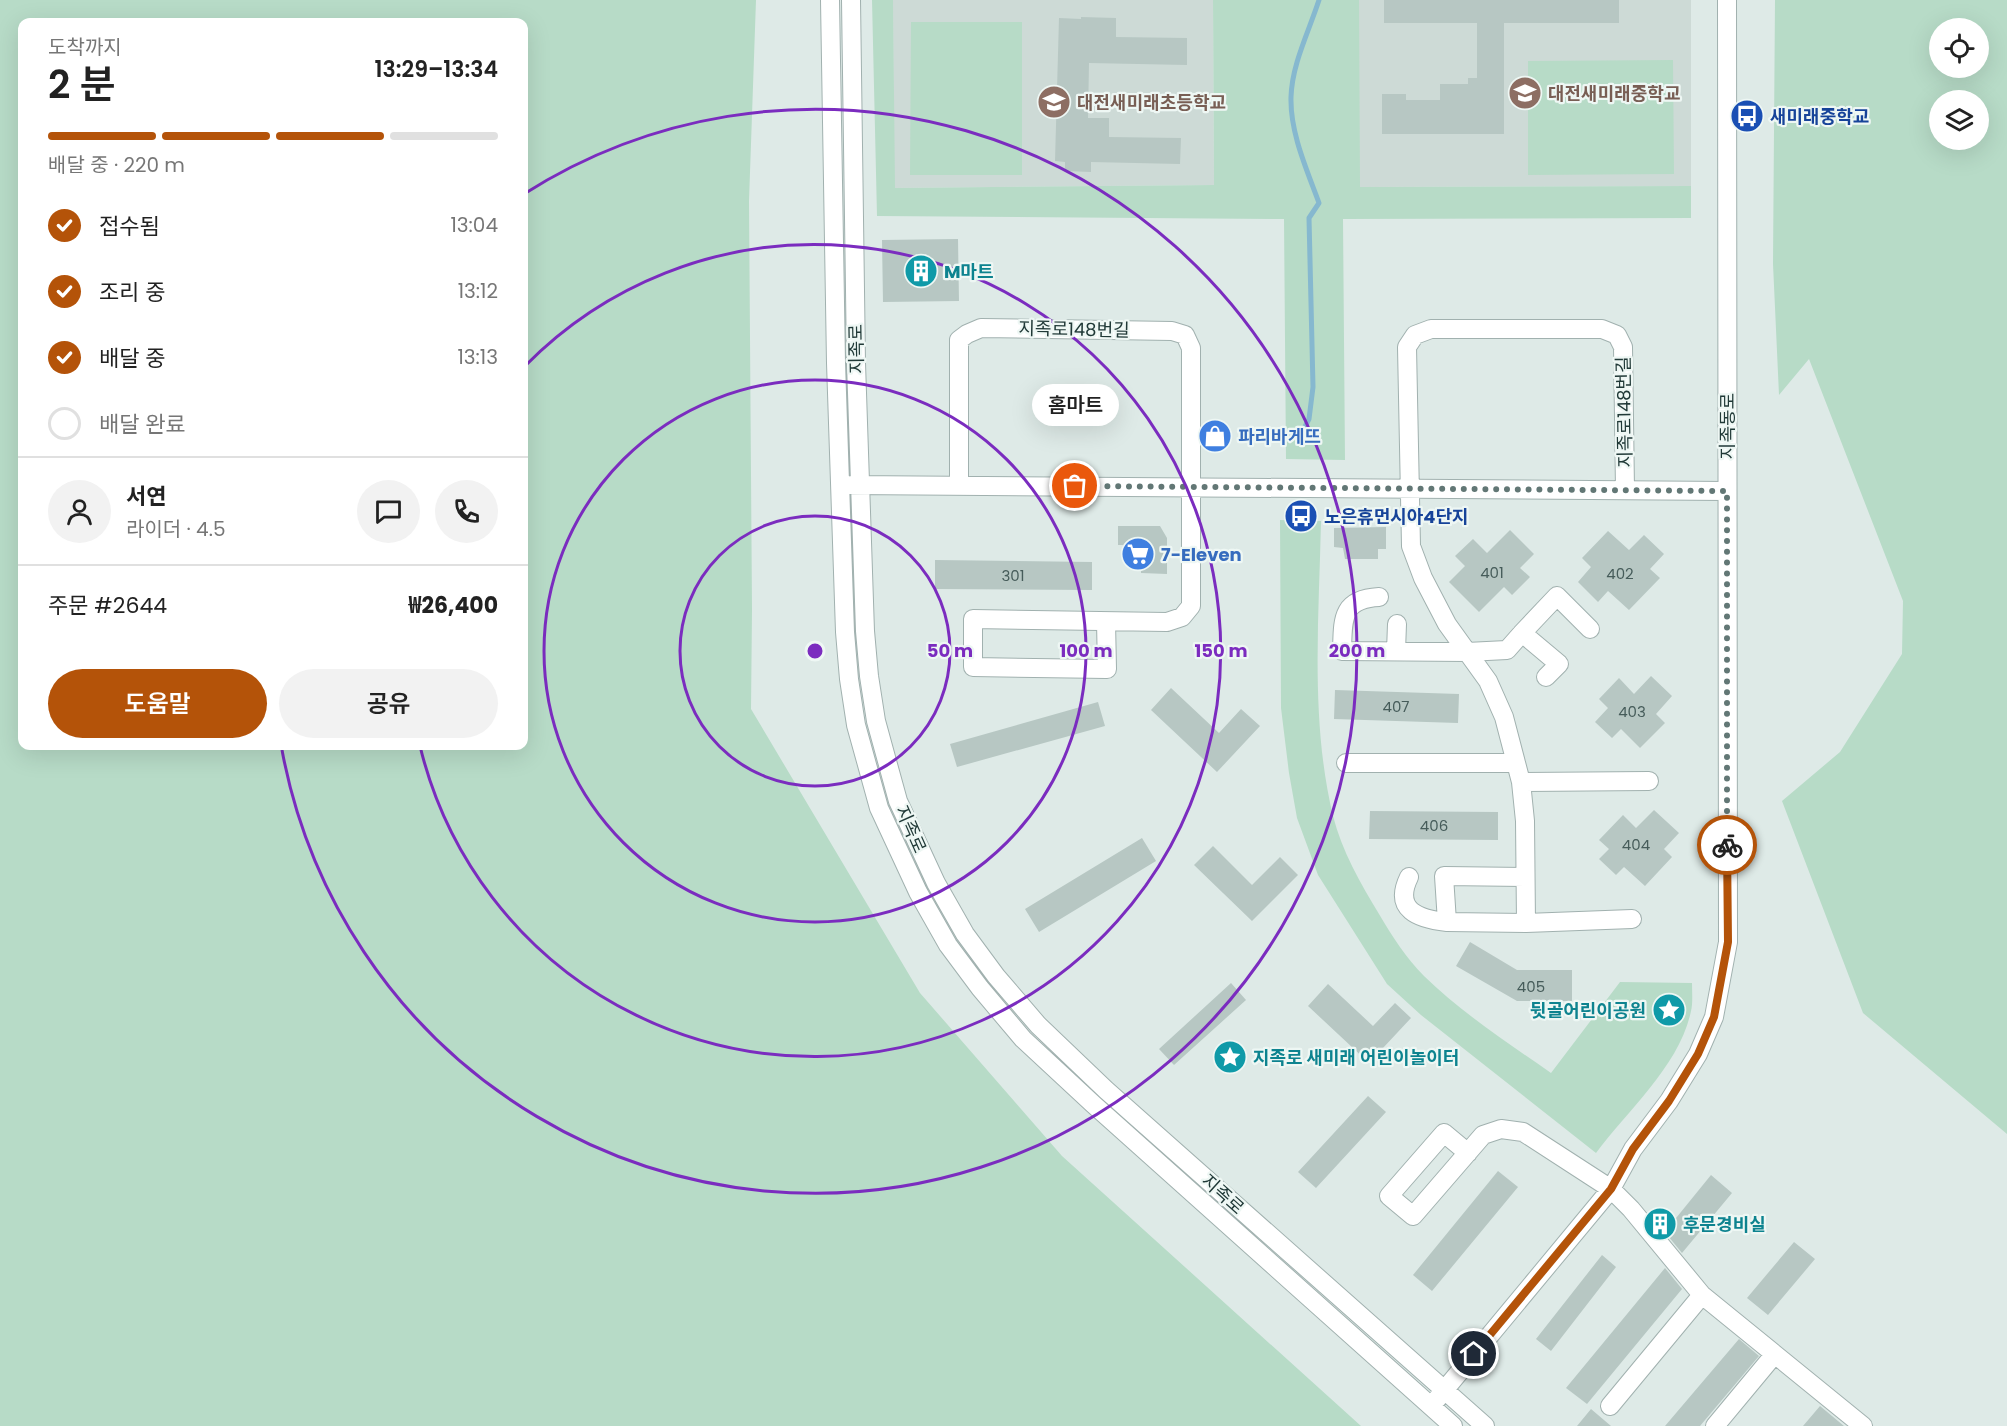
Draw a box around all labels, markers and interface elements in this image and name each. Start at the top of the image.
map controls [1929,18,1989,150]
button: locate [1929,18,1989,78]
text: 도착까지 [48,33,122,61]
text: 13:29–13:34 [375,54,498,85]
text: 2 분 [48,57,116,112]
school or university icon: 대전새미래중학교 [1507,75,1543,111]
place label: 대전새미래중학교 [1548,81,1680,106]
school or university icon: 대전새미래초등학교 [1036,84,1072,120]
place label: 대전새미래초등학교 [1077,90,1226,115]
button: layers [1929,90,1989,150]
bus stop icon: 새미래중학교 [1729,98,1765,134]
place label: 새미래중학교 [1770,104,1869,129]
text: 배달 중 · 220 m [48,151,185,179]
icon: check [48,209,81,242]
text: 접수됨 [99,211,160,242]
text: 13:04 [450,211,498,239]
building icon: M마트 [903,253,939,289]
place label: M마트 [944,259,994,284]
icon: check [48,275,81,308]
text: 조리 중 [99,277,166,308]
text: 13:12 [458,277,498,305]
street label: 지족로148번길 [1018,316,1130,342]
street label: 지족로 [843,324,869,374]
icon: check [48,341,81,374]
text: 배달 중 [99,343,166,374]
text: 13:13 [457,343,498,371]
street label: 지족로148번길 [1611,356,1637,468]
callout: 홈마트 [1032,384,1118,426]
text: 홈마트 [1048,391,1103,419]
street label: 지족동로 [1715,393,1740,459]
text: 배달 완료 [99,409,186,440]
shop icon: 파리바게뜨 [1197,418,1233,454]
place label: 파리바게뜨 [1238,424,1321,449]
pin [1049,460,1100,511]
icon: bag [1058,469,1091,502]
button: person [48,480,111,543]
button: chat [357,480,420,543]
button: phone [435,480,498,543]
text: 서연 [126,481,166,512]
bus stop icon: 노은휴먼시아4단지 [1283,498,1319,534]
place label: 노은휴먼시아4단지 [1324,504,1469,529]
text: 라이더 · 4.5 [126,515,225,543]
supermarket icon: 7-Eleven [1120,536,1156,572]
place label: 7-Eleven [1161,542,1242,567]
house number: 401 [1480,562,1504,583]
house number: 402 [1606,563,1634,584]
house number: 301 [1001,565,1025,586]
text: 주문 #2644 [48,590,167,621]
text: ₩26,400 [409,590,498,621]
text: 50 m [927,638,973,663]
text: 100 m [1059,638,1113,663]
text: 150 m [1194,638,1248,663]
text: 200 m [1329,638,1385,663]
centre of rings [805,641,825,661]
button: 도움말 [48,669,267,738]
button: 공유 [279,669,498,738]
house number: 407 [1382,696,1410,717]
house number: 403 [1618,701,1646,722]
street label: 지족로 [889,801,933,857]
house number: 406 [1420,815,1448,836]
courier [1697,815,1757,875]
icon: bike [1711,829,1744,862]
house number: 404 [1622,834,1650,855]
house number: 405 [1517,976,1545,997]
place icon: 뒷골어린이공원 [1651,992,1687,1028]
place label: 뒷골어린이공원 [1530,998,1646,1023]
place icon: 지족로 새미래 어린이놀이터 [1212,1039,1248,1075]
place label: 지족로 새미래 어린이놀이터 [1253,1045,1459,1070]
street label: 지족로 [1196,1168,1250,1220]
building icon: 후문경비실 [1642,1206,1678,1242]
place label: 후문경비실 [1683,1212,1766,1237]
pin [1448,1328,1499,1379]
icon: home [1457,1337,1490,1370]

